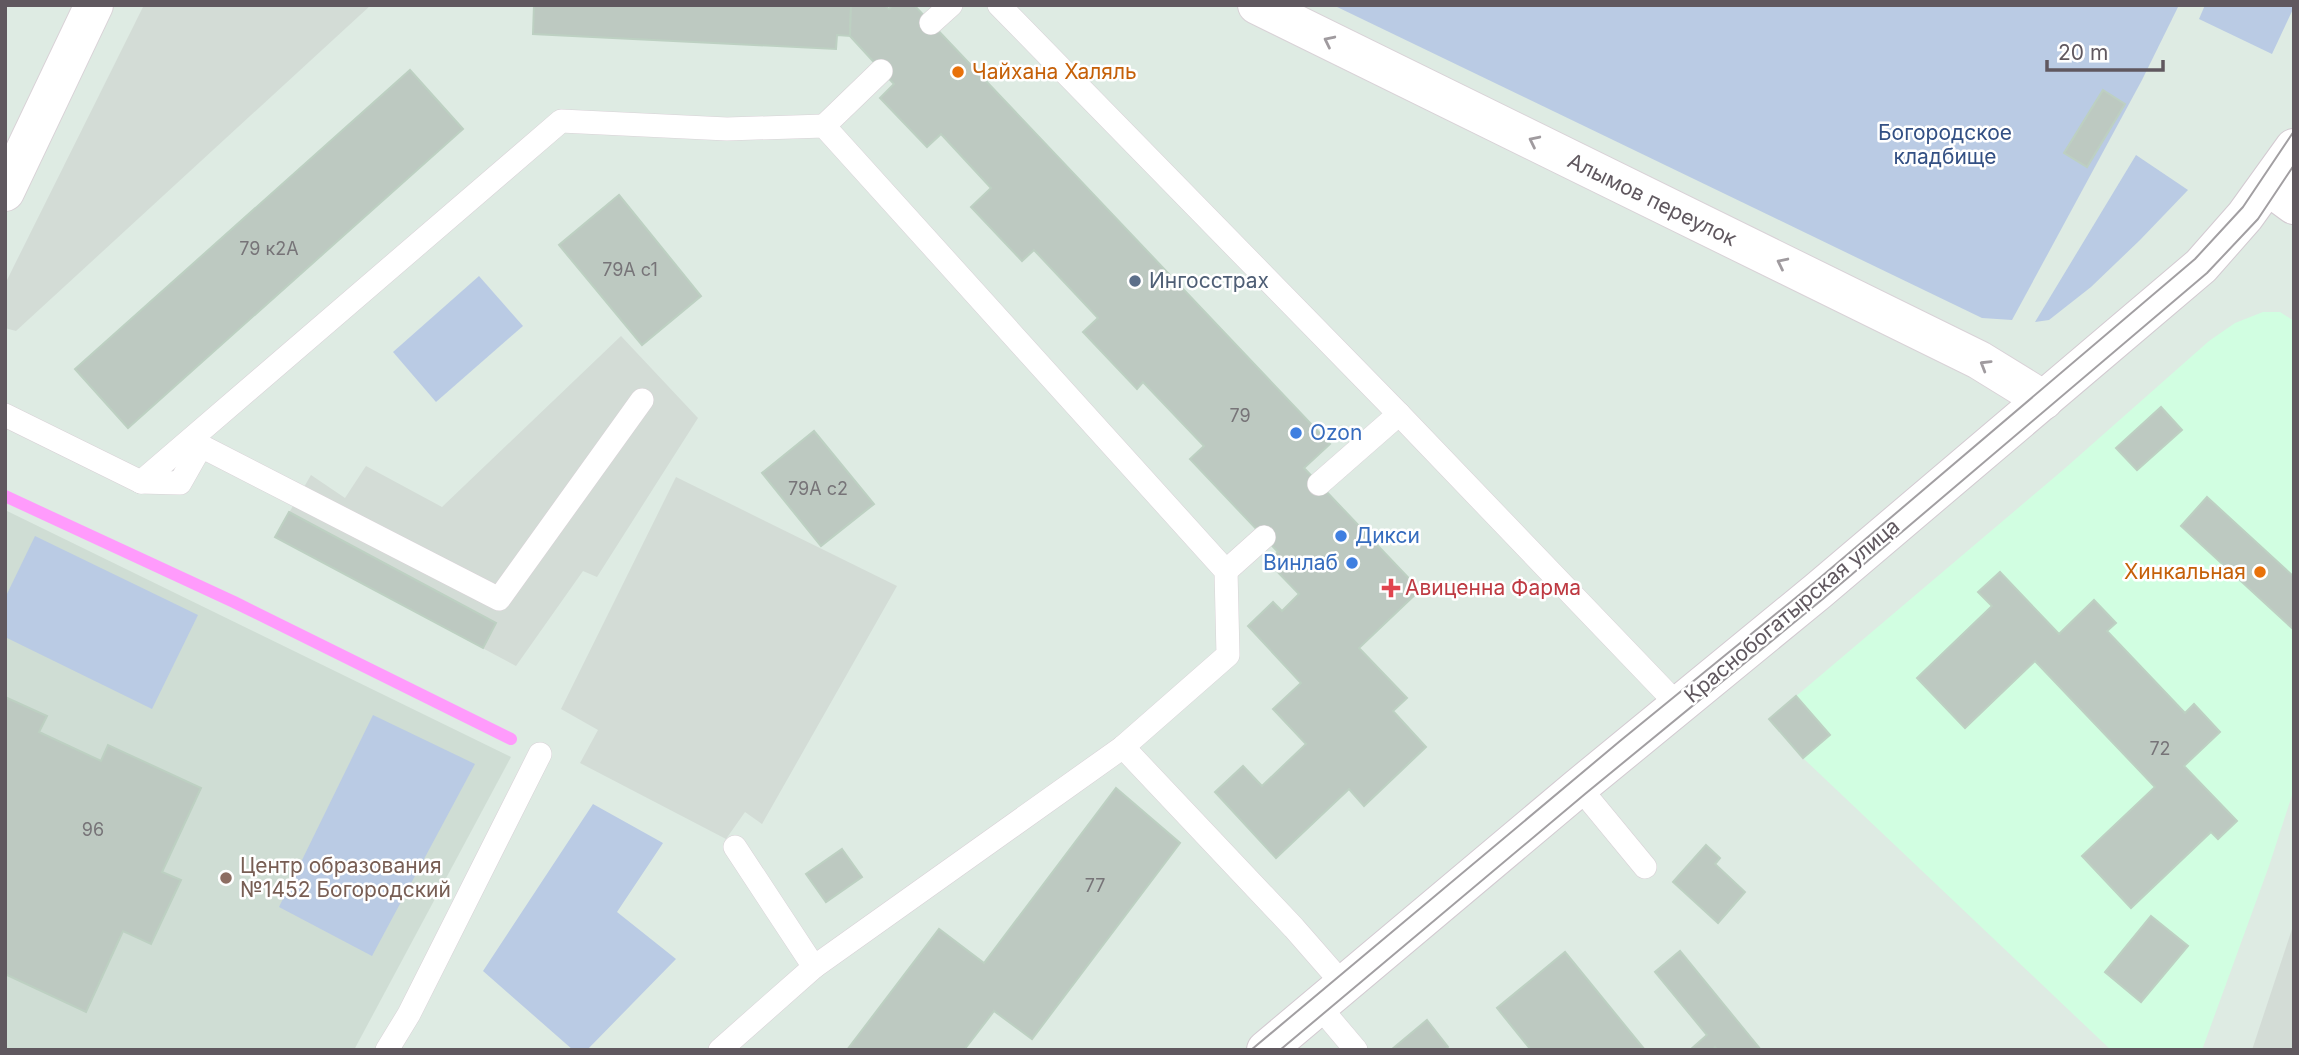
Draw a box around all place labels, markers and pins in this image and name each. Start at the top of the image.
place label: Чайхана Халяль [972,59,1137,84]
marker: Чайхана Халяль [950,64,966,80]
place label: Ингосстрах [1149,268,1269,293]
marker: Ингосстрах [1127,273,1143,289]
place label: Ozon [1310,420,1362,445]
marker: Ozon [1288,425,1304,441]
place label: Дикси [1355,523,1420,548]
marker: Дикси [1333,528,1349,544]
place label: Винлаб [1263,550,1338,575]
marker: Винлаб [1344,555,1360,571]
place label: Хинкальная [2124,559,2246,584]
marker: Хинкальная [2252,564,2268,580]
place label: Авиценна Фарма [1405,575,1581,600]
marker: Авиценна Фарма [1383,580,1399,596]
place label: Центр образования №1452 Богородский [240,853,451,902]
marker: Центр образования №1452 Богородский [218,870,234,886]

